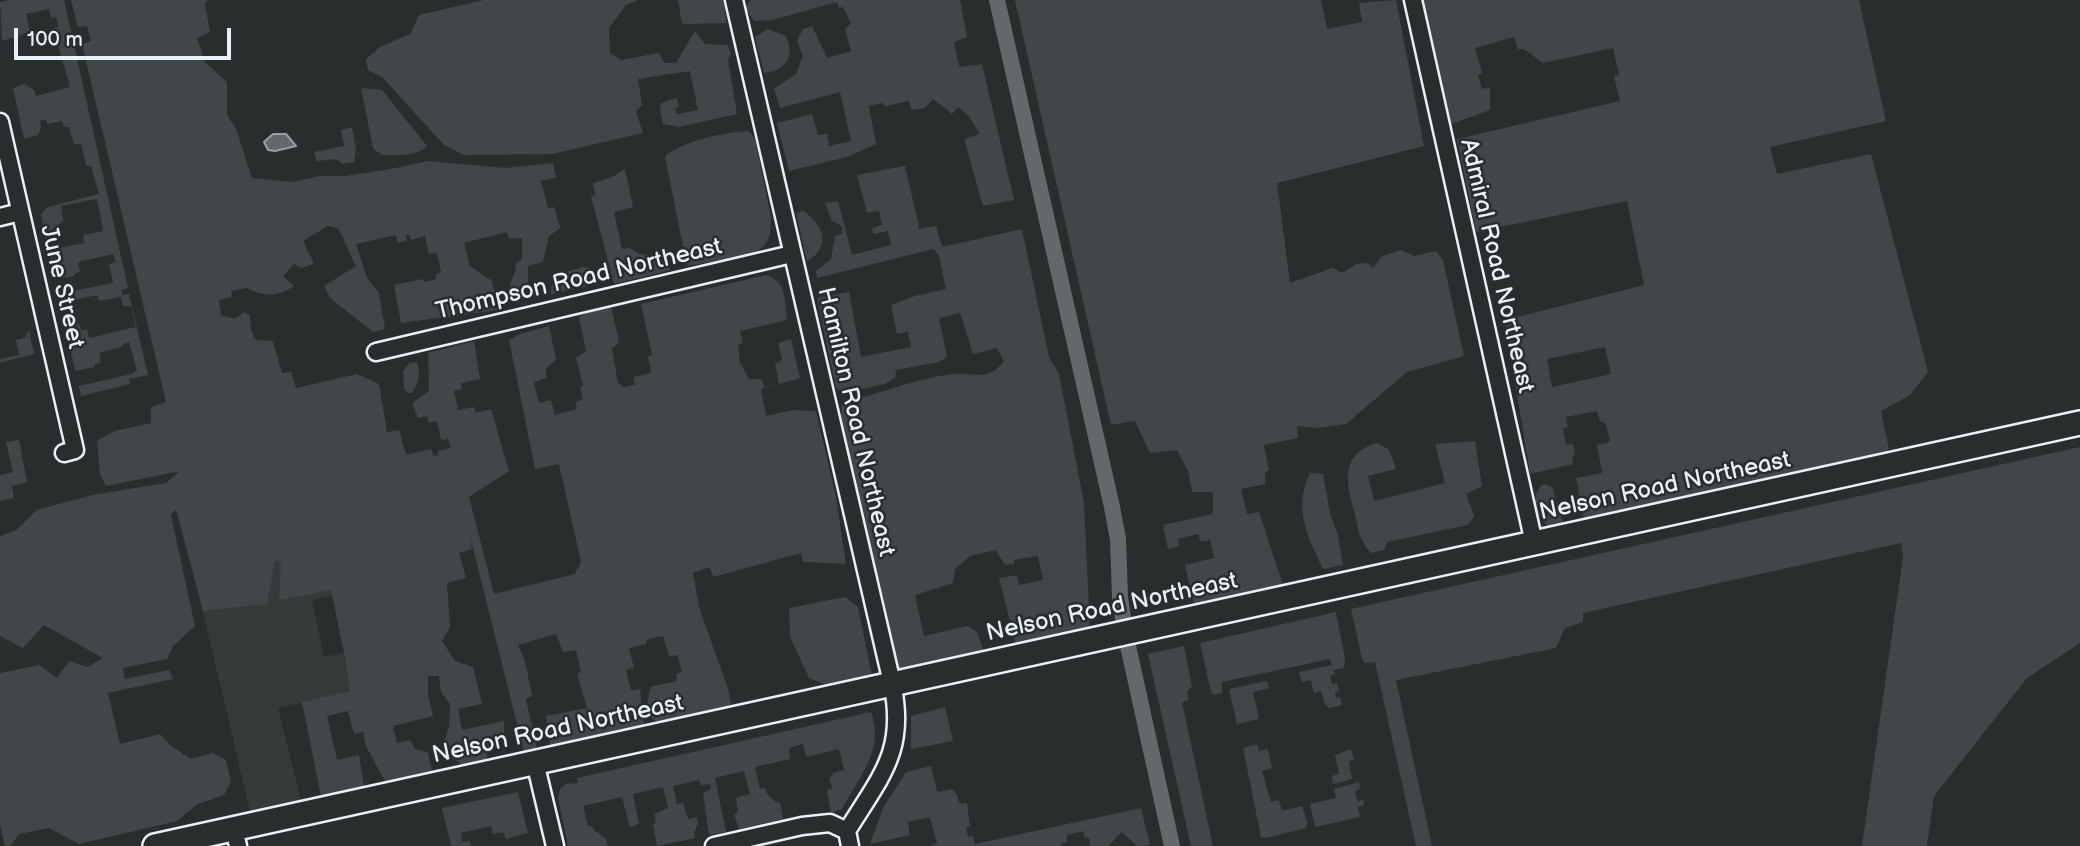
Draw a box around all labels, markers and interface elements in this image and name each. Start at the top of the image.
scale bar [18,14,234,58]
text: 100 m [27,27,83,52]
street label: Admiral Road Northeast [1453,136,1539,396]
street label: June Street [33,222,89,352]
street label: Thompson Road Northeast [433,233,725,327]
street label: Hamilton Road Northeast [810,285,900,559]
street label: Nelson Road Northeast [1537,446,1793,528]
street label: Nelson Road Northeast [984,567,1240,649]
street label: Nelson Road Northeast [430,689,686,771]

